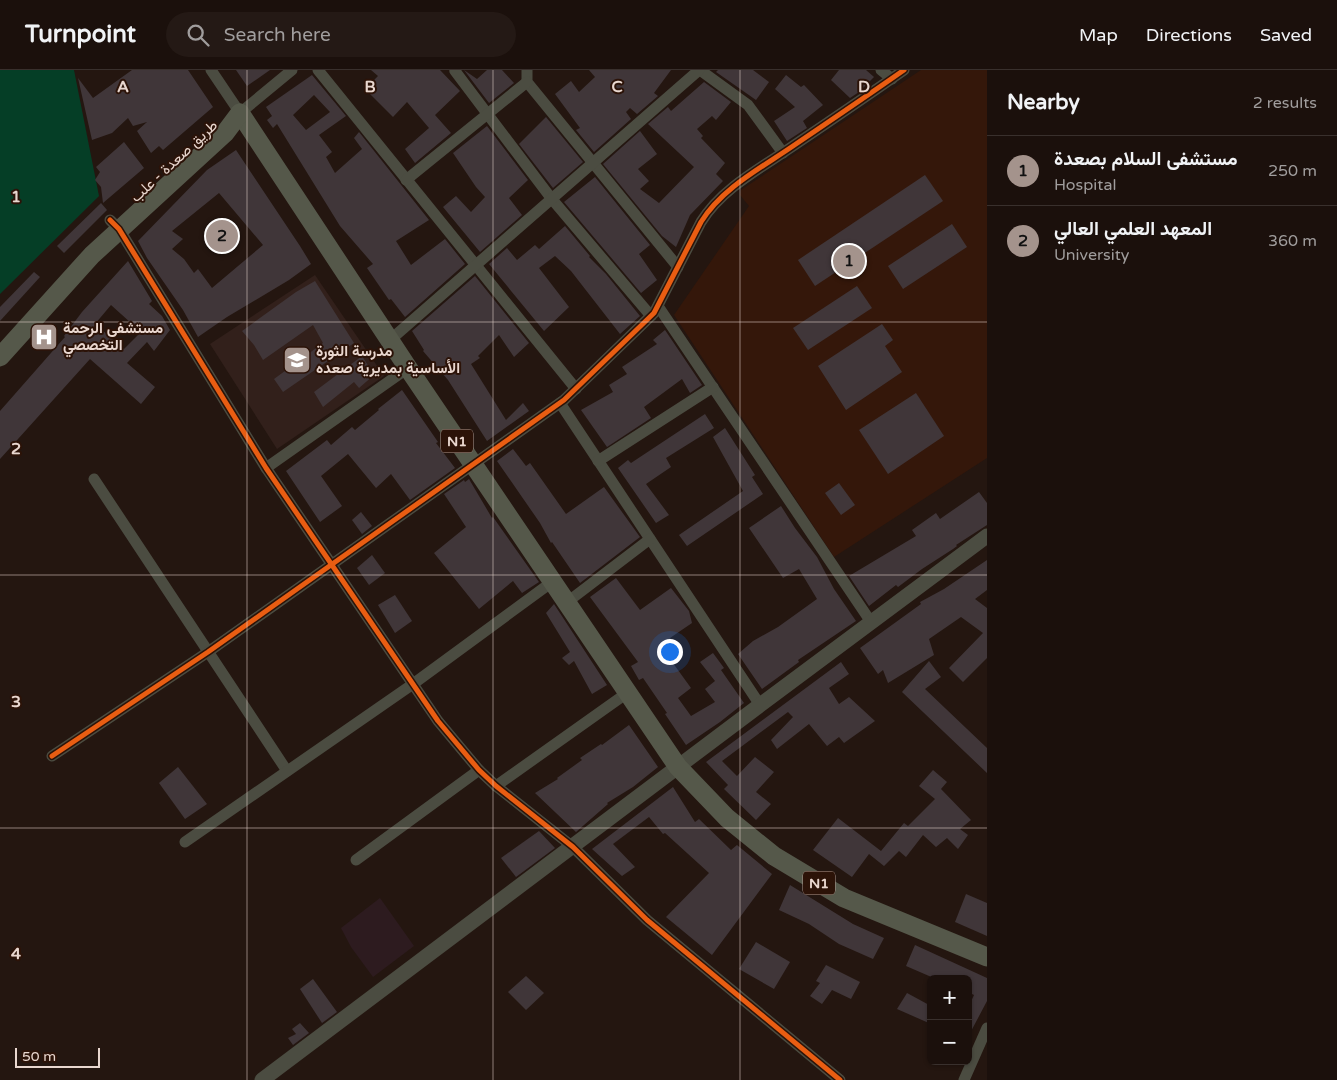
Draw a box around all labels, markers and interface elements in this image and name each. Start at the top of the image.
search box [166,12,516,57]
text: Turnpoint [25,20,136,49]
icon: search [184,21,212,49]
text: Search here [224,24,331,46]
text: Map [1079,24,1118,46]
text: Directions [1146,24,1232,46]
text: Saved [1260,24,1312,46]
text: A [117,77,129,97]
text: B [364,77,376,97]
text: C [611,77,623,97]
text: D [858,77,870,97]
text: Nearby [1007,90,1080,115]
text: 2 results [1253,93,1317,113]
street label: طريق صعدة - علب [127,116,222,207]
text: مستشفى السلام بصعدة [1054,148,1238,170]
text: 1 [1018,161,1028,181]
text: 250 m [1268,161,1317,181]
text: Hospital [1054,175,1116,195]
text: 1 [11,187,21,207]
pin: 2 [206,217,238,255]
text: المعهد العلمي العالي [1054,218,1212,240]
text: 2 [1018,231,1028,251]
text: 360 m [1268,231,1317,251]
pin: 1 [833,242,865,280]
text: University [1054,245,1129,265]
place label: مستشفى الرحمة التخصصي [63,319,163,358]
hospital icon: مستشفى الرحمة التخصصي [29,322,59,352]
place label: مدرسة الثورة الأساسية بمديرية صعده [316,342,460,377]
school or university icon: مدرسة الثورة الأساسية بمديرية صعده [282,345,312,375]
road number: N1 [441,430,473,452]
text: 2 [11,439,21,459]
your location [657,639,683,665]
text: 3 [11,692,21,712]
road number: N1 [803,871,835,894]
text: 4 [11,944,21,964]
map controls [927,975,972,1065]
button: + [927,975,972,1020]
button: − [927,1020,972,1065]
scale bar [15,1045,100,1068]
text: 50 m [22,1048,56,1065]

